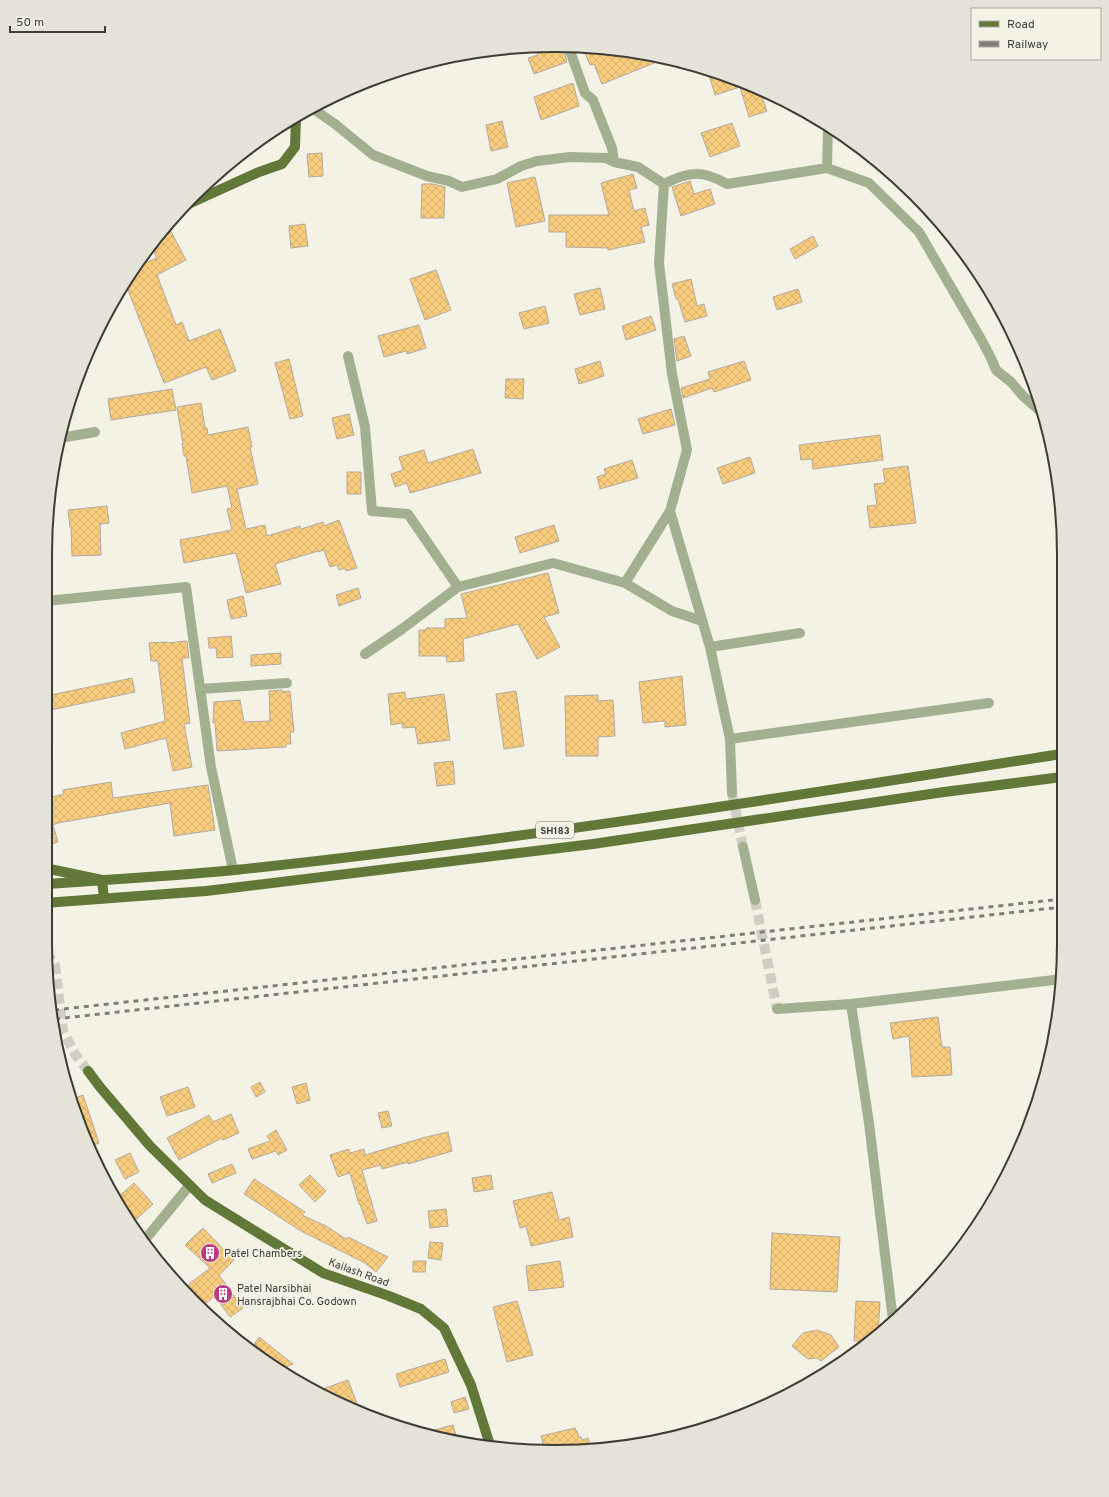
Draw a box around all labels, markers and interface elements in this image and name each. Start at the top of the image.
scale bar [10,8,105,34]
legend [971,8,1101,60]
text: 50 m [16,15,44,31]
text: Road [1007,17,1035,33]
text: Railway [1007,37,1048,53]
road number: SH183 [536,822,574,838]
building icon: Patel Chambers [199,1242,221,1264]
place label: Patel Chambers [224,1247,302,1261]
street label: Kailash Road [326,1255,391,1290]
place label: Patel Narsibhai Hansrajbhai Co. Godown [237,1282,357,1309]
building icon: Patel Narsibhai Hansrajbhai Co. Godown [212,1283,234,1305]

